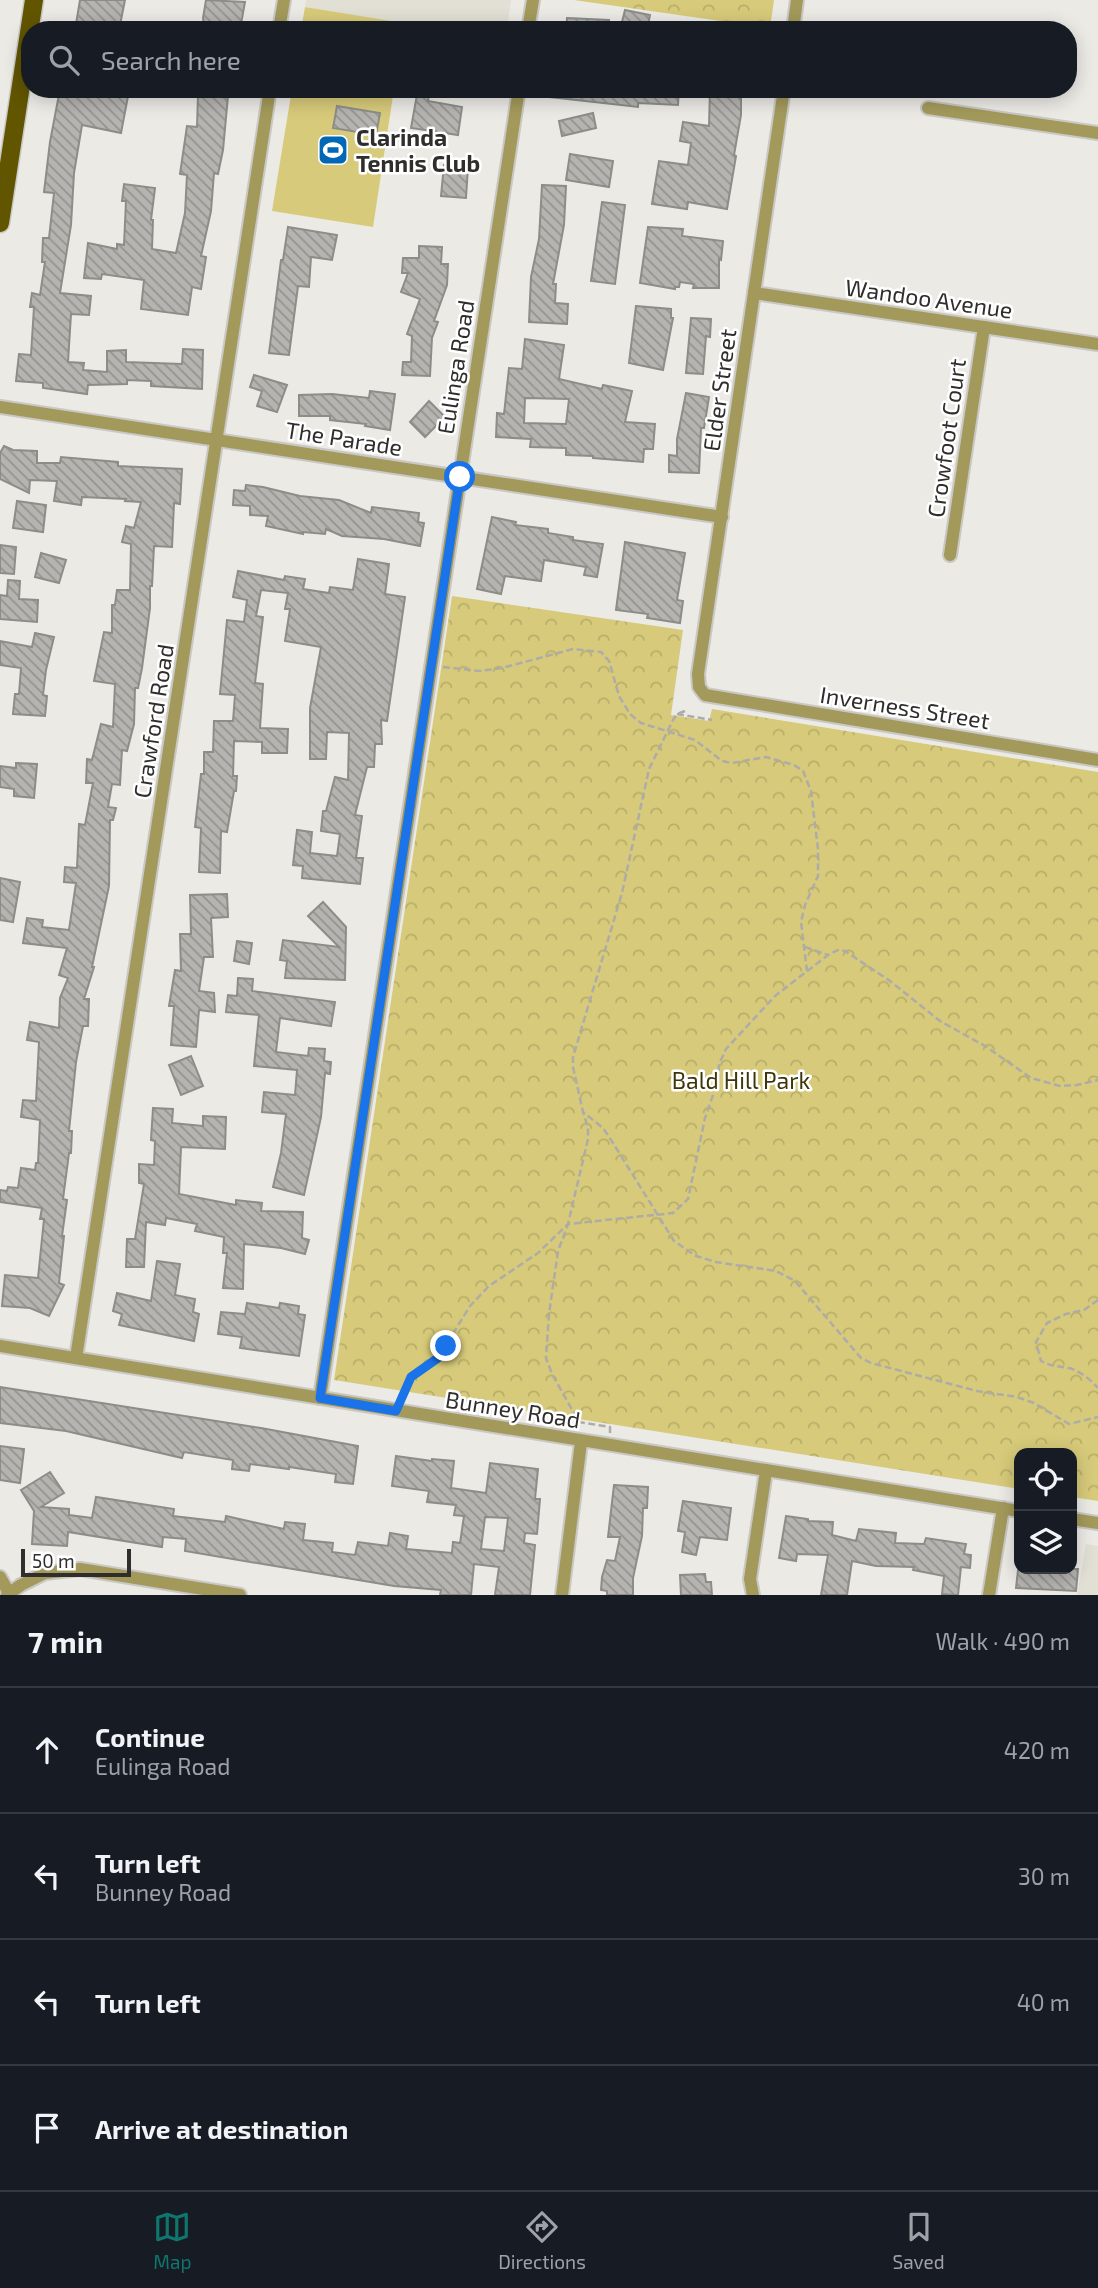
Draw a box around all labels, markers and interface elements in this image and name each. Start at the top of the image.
search box [21,21,1077,98]
icon: search [45,41,83,79]
text: Search here [101,44,241,75]
place label: Clarinda Tennis Club [356,123,480,177]
sports icon: Clarinda Tennis Club [316,133,350,167]
street label: Wandoo Avenue [844,272,1014,324]
street label: Eulinga Road [431,298,479,436]
street label: Elder Street [697,327,741,453]
street label: Crowfoot Court [921,357,971,519]
street label: The Parade [284,415,404,461]
route start [444,461,475,492]
street label: Crawford Road [127,642,179,800]
street label: Inverness Street [818,680,992,734]
park label: Bald Hill Park [672,1066,810,1094]
route end [430,1330,461,1361]
street label: Bunney Road [444,1385,582,1433]
map controls [1014,1448,1077,1574]
button: locate [1014,1448,1077,1511]
button: layers [1014,1511,1077,1574]
scale bar [21,1546,131,1578]
text: 50 m [32,1549,75,1572]
text: 7 min [28,1623,103,1659]
text: Walk · 490 m [935,1627,1070,1655]
text: Continue [95,1721,205,1752]
icon: ahead [28,1731,66,1769]
text: 420 m [1004,1736,1070,1764]
text: Eulinga Road [95,1752,230,1780]
text: Turn left [95,1847,201,1878]
icon: left [28,1857,66,1895]
text: 30 m [1018,1862,1070,1890]
text: Bunney Road [95,1878,231,1906]
icon: left [28,1983,66,2021]
text: Turn left [95,1987,201,2018]
text: 40 m [1017,1988,1070,2016]
icon: arrive [28,2109,66,2147]
text: Arrive at destination [95,2113,348,2144]
tab: Map [153,2208,191,2273]
tab: Directions [498,2208,586,2273]
tab: Saved [892,2208,945,2273]

